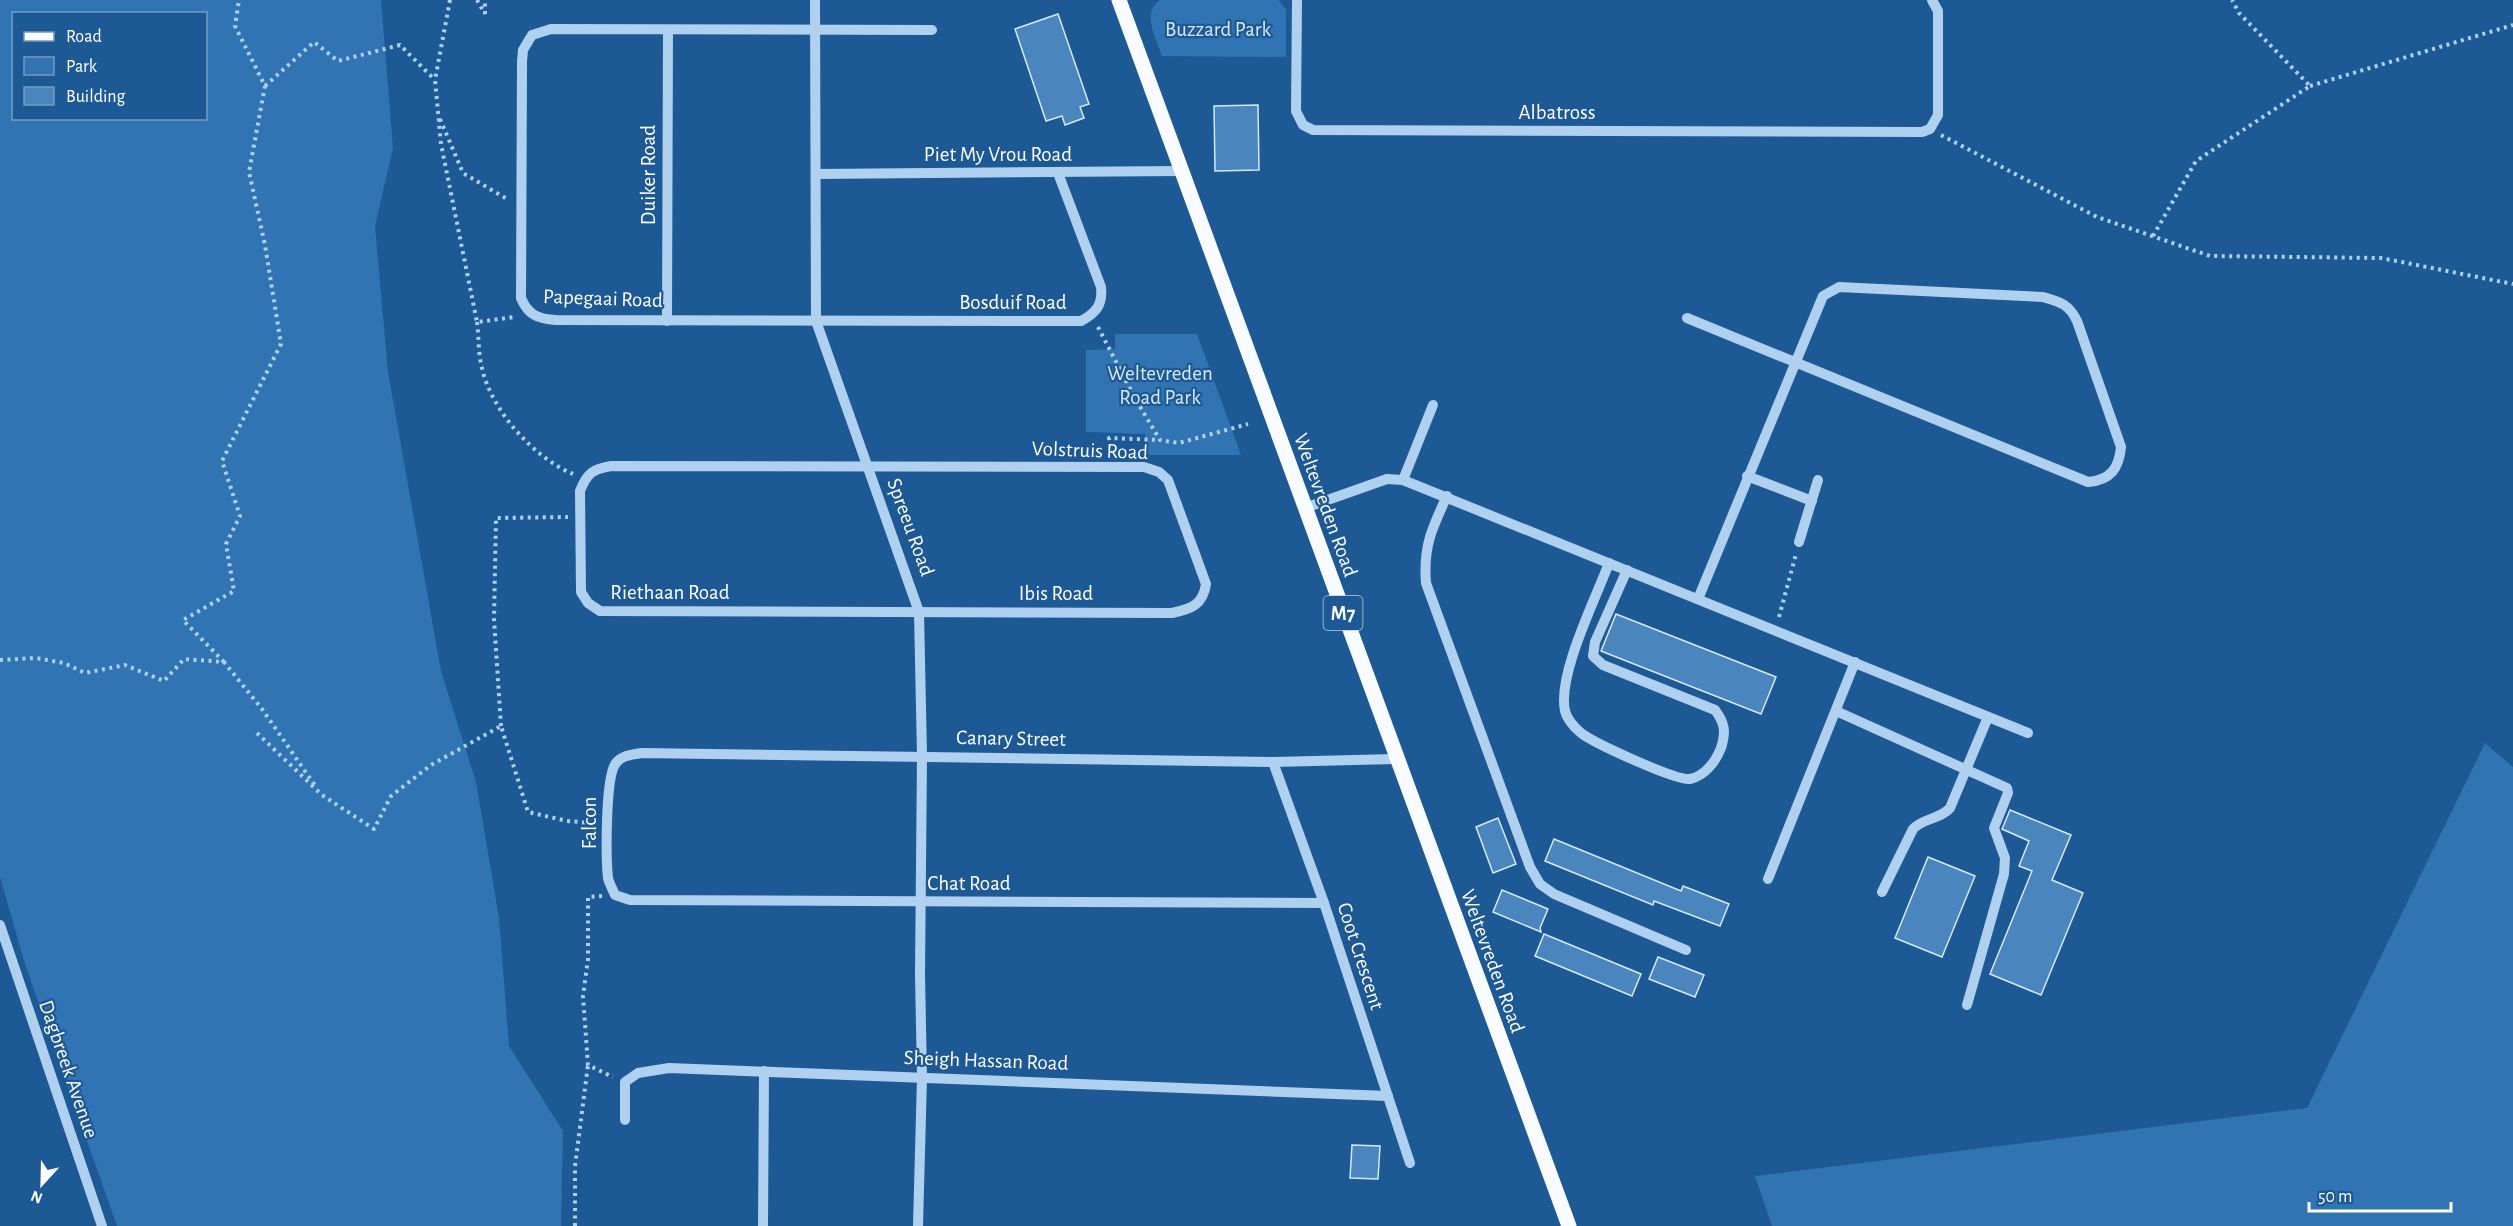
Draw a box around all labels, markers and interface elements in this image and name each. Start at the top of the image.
legend [12,12,207,120]
park label: Buzzard Park [1165,19,1271,40]
text: Road [66,28,102,46]
text: Park [66,58,98,76]
text: Building [66,88,126,106]
street label: Albatross [1518,102,1596,123]
street label: Duiker Road [638,125,659,225]
street label: Piet My Vrou Road [924,144,1072,165]
street label: Papegaai Road [543,286,663,311]
street label: Bosduif Road [959,292,1067,313]
park label: Weltevreden Road Park [1107,363,1213,408]
street label: Weltevreden Road [1290,431,1361,580]
street label: Volstruis Road [1031,438,1149,463]
street label: Spreeu Road [883,475,938,579]
street label: Riethaan Road [610,582,730,603]
street label: Ibis Road [1019,583,1093,604]
road number: M7 [1324,596,1362,630]
street label: Canary Street [956,727,1066,750]
street label: Falcon [579,797,600,849]
street label: Chat Road [927,873,1011,894]
street label: Weltevreden Road [1457,887,1528,1036]
street label: Coot Crescent [1333,900,1388,1013]
street label: Dagbreek Avenue [35,997,102,1141]
street label: Sheigh Hassan Road [903,1047,1069,1074]
north arrow [12,1154,72,1214]
scale bar [2309,1175,2452,1213]
text: N [29,1187,45,1206]
text: 50 m [2318,1188,2352,1206]

